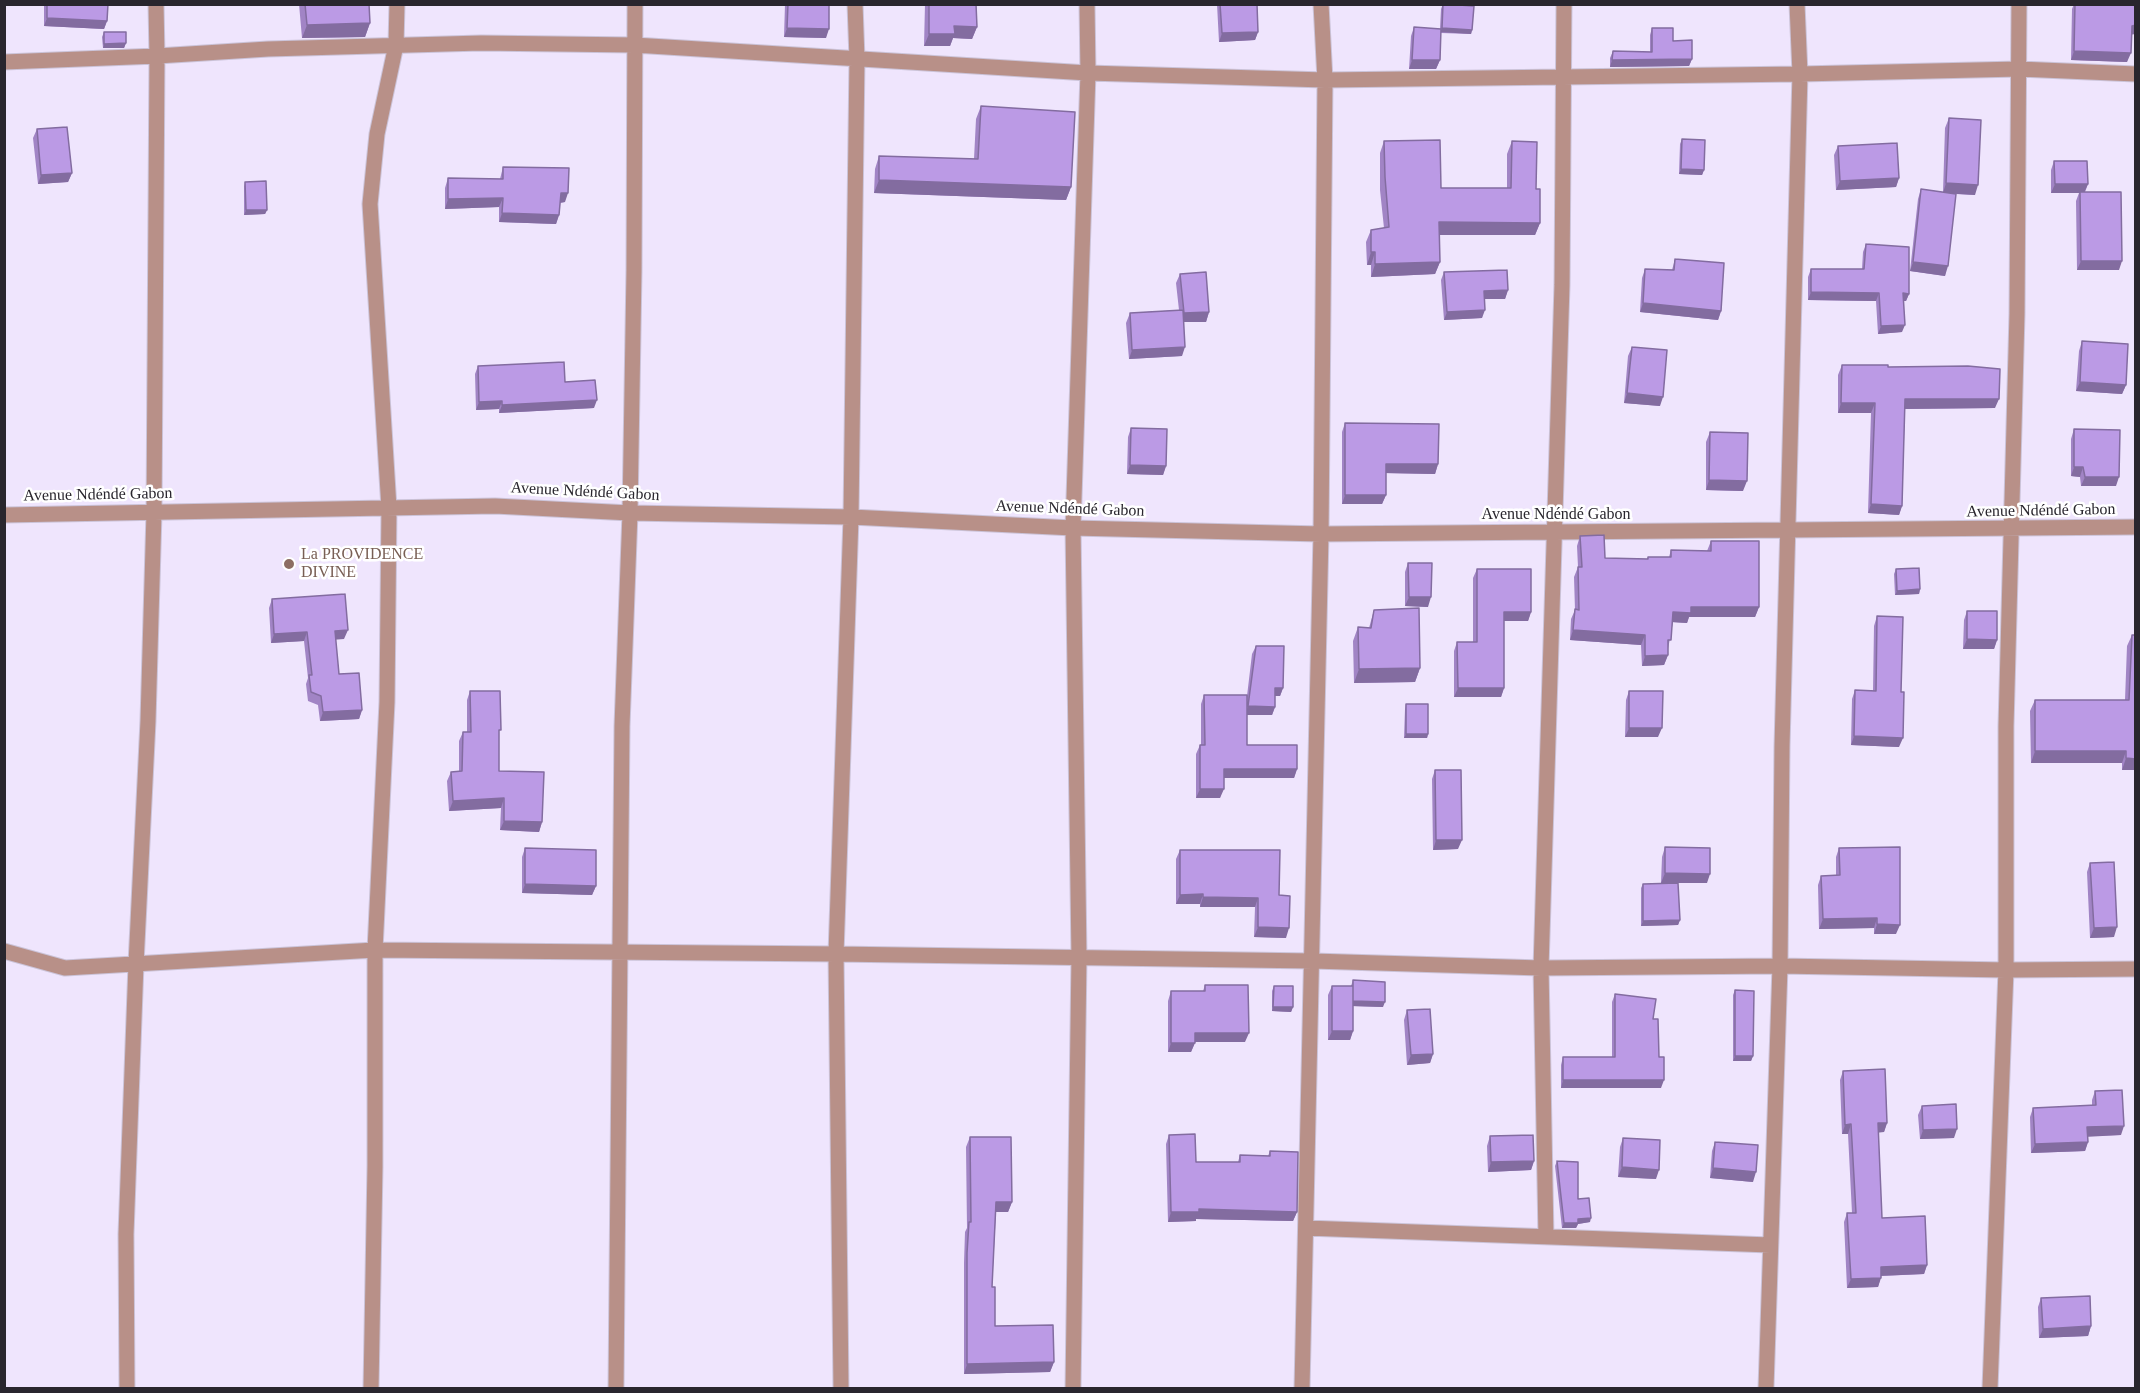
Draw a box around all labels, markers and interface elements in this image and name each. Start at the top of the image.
street label: Avenue Ndéndé Gabon [510,479,660,505]
street label: Avenue Ndéndé Gabon [23,484,173,506]
street label: Avenue Ndéndé Gabon [995,497,1145,521]
street label: Avenue Ndéndé Gabon [1966,500,2116,522]
street label: Avenue Ndéndé Gabon [1482,505,1630,525]
place label: La PROVIDENCE DIVINE [301,545,423,583]
marker: La PROVIDENCE DIVINE [282,557,296,571]

